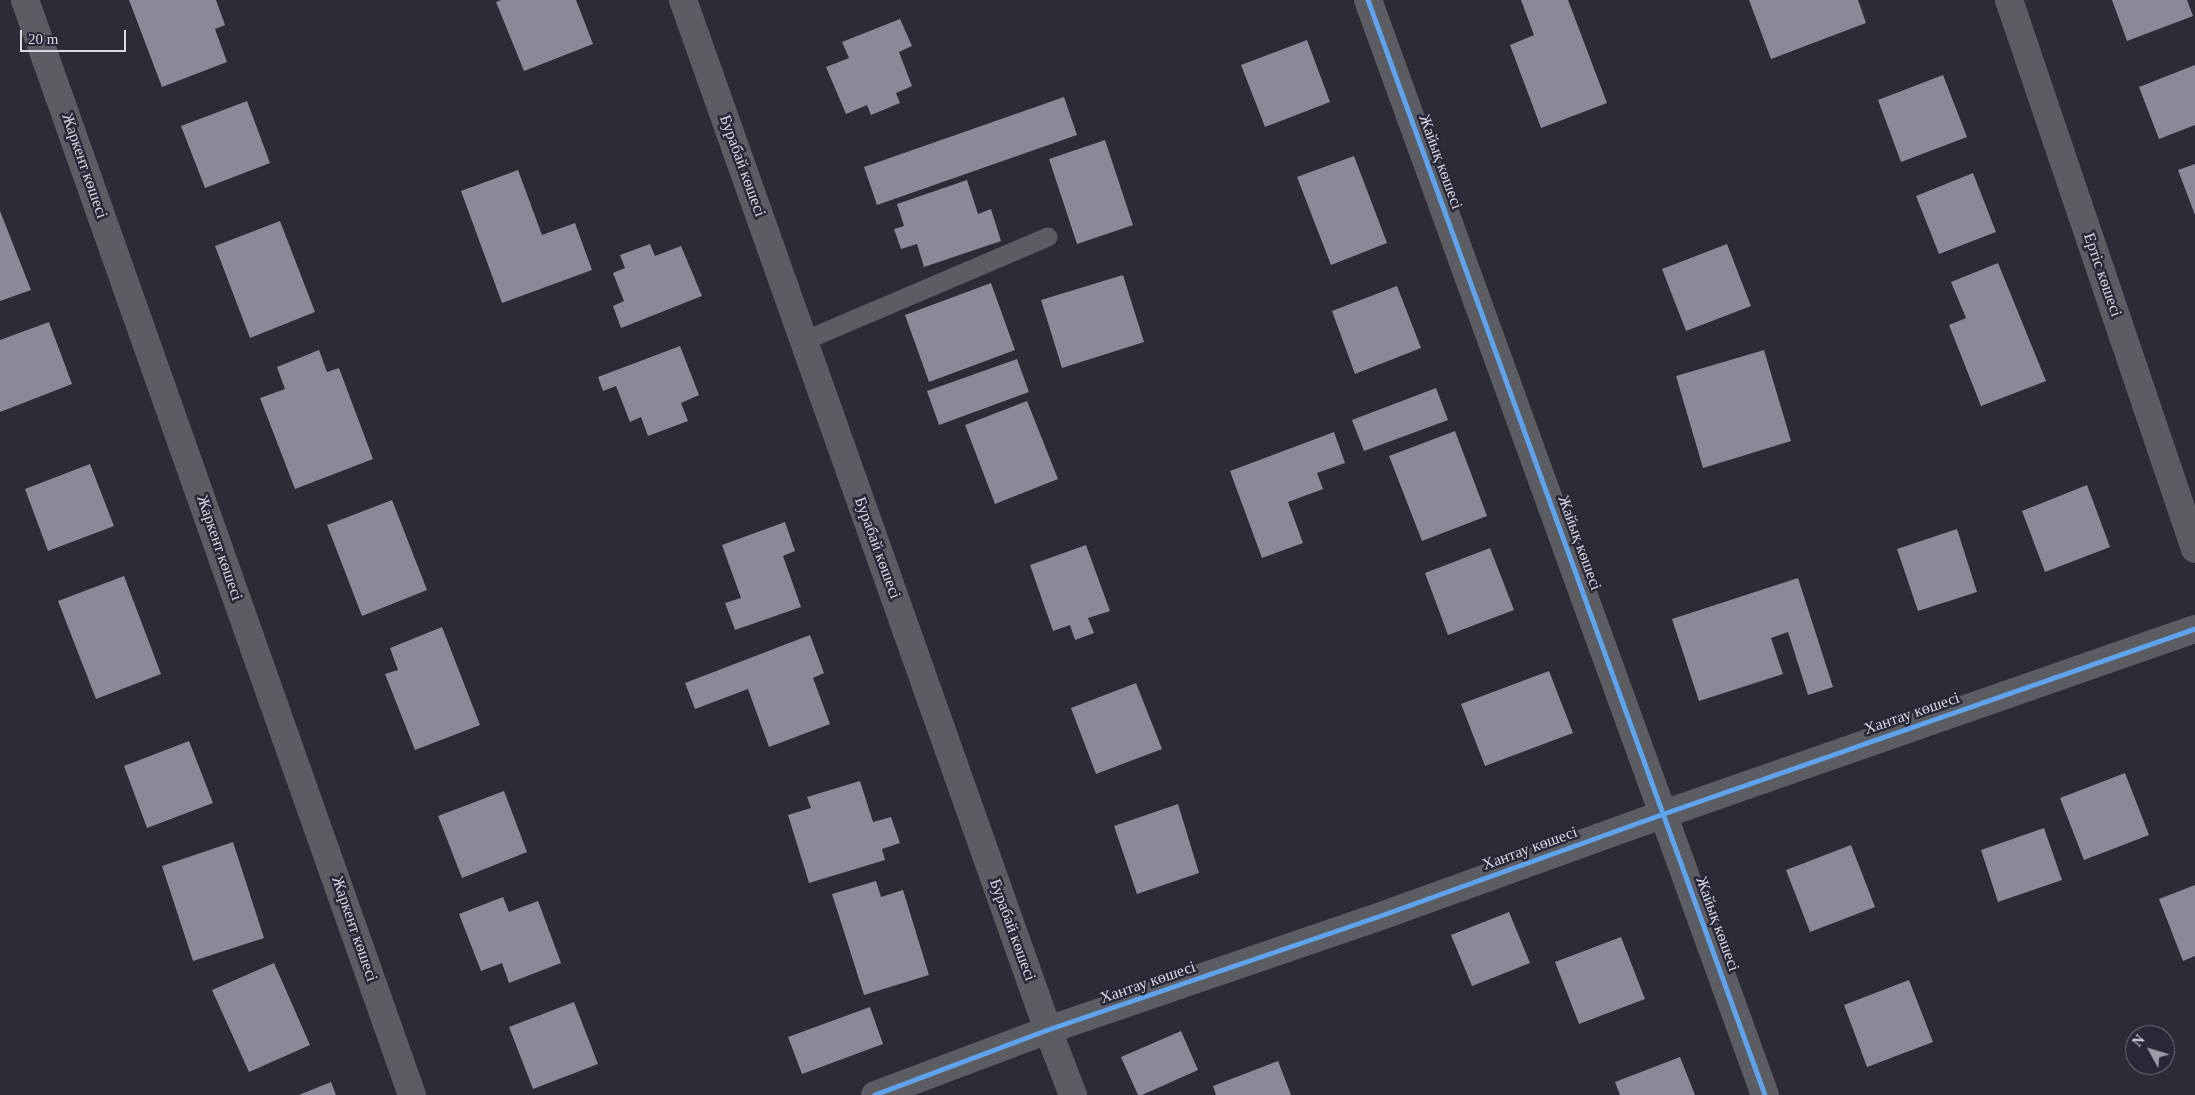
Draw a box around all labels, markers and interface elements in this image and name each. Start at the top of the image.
scale bar [22,20,129,52]
text: 20 m [28,31,58,47]
street label: Жаркент көшесі [57,111,111,221]
street label: Жайық көшесі [1414,112,1466,212]
street label: Бурабай көшесі [715,113,769,219]
street label: Ертіс көшесі [2079,231,2125,319]
street label: Жаркент көшесі [192,493,246,603]
street label: Жайық көшесі [1553,493,1605,593]
street label: Бурабай көшесі [850,495,904,601]
street label: Хантау көшесі [1862,689,1962,739]
street label: Хантау көшесі [1480,823,1580,875]
street label: Жаркент көшесі [327,874,381,984]
street label: Жайық көшесі [1691,874,1743,974]
street label: Бурабай көшесі [985,877,1039,983]
street label: Хантау көшесі [1098,958,1198,1008]
north arrow [2125,1025,2175,1075]
text: N [2130,1032,2148,1050]

